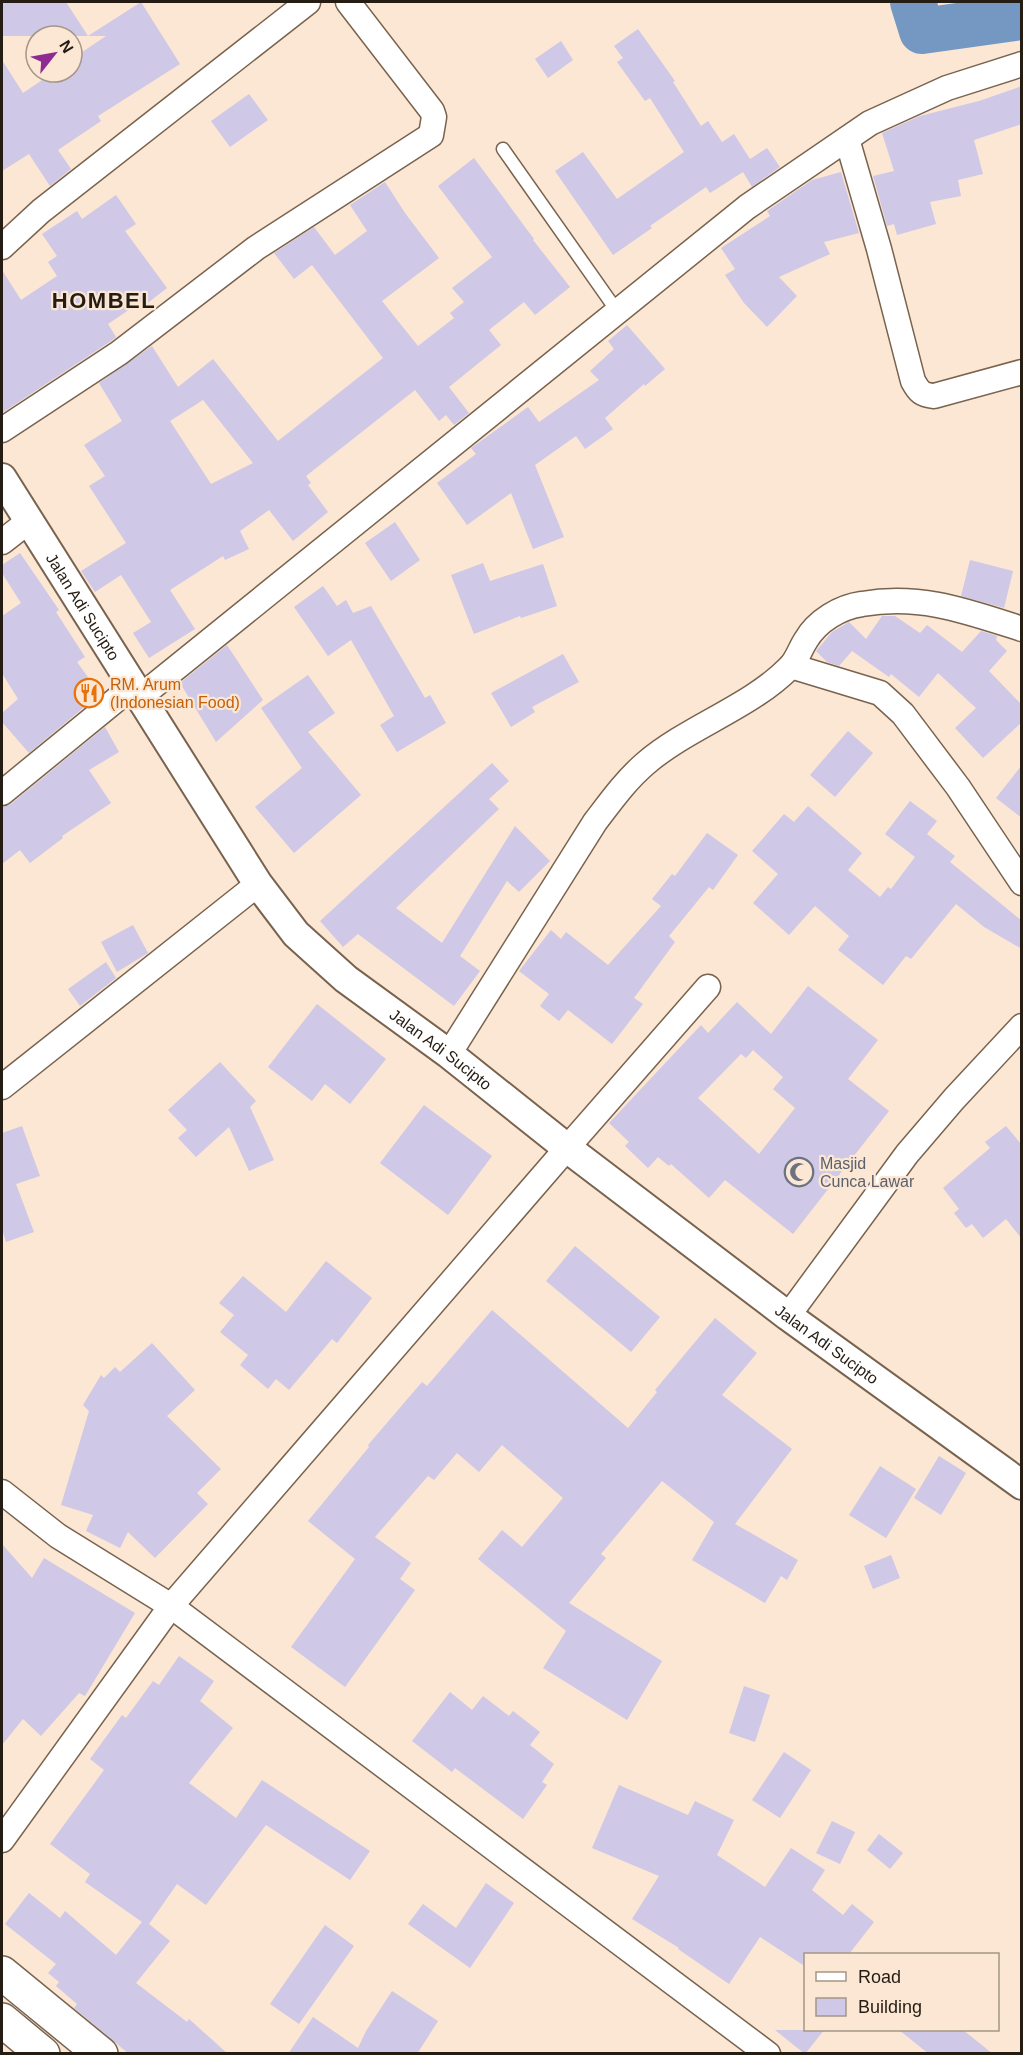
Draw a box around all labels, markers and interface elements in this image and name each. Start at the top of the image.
north arrow [24,24,84,84]
text: N [56,37,77,56]
district label: HOMBEL [52,288,156,313]
street label: Jalan Adi Sucipto [43,550,123,663]
place label: RM. Arum (Indonesian Food) [110,676,240,711]
restaurant icon: RM. Arum (Indonesian Food) [73,677,105,709]
street label: Jalan Adi Sucipto [386,1006,495,1093]
place label: Masjid Cunca Lawar [820,1155,915,1190]
mosque icon: Masjid Cunca Lawar [783,1156,815,1188]
street label: Jalan Adi Sucipto [772,1302,882,1387]
legend [804,1953,999,2031]
text: Road [858,1967,901,1987]
text: Building [858,1997,922,2017]

